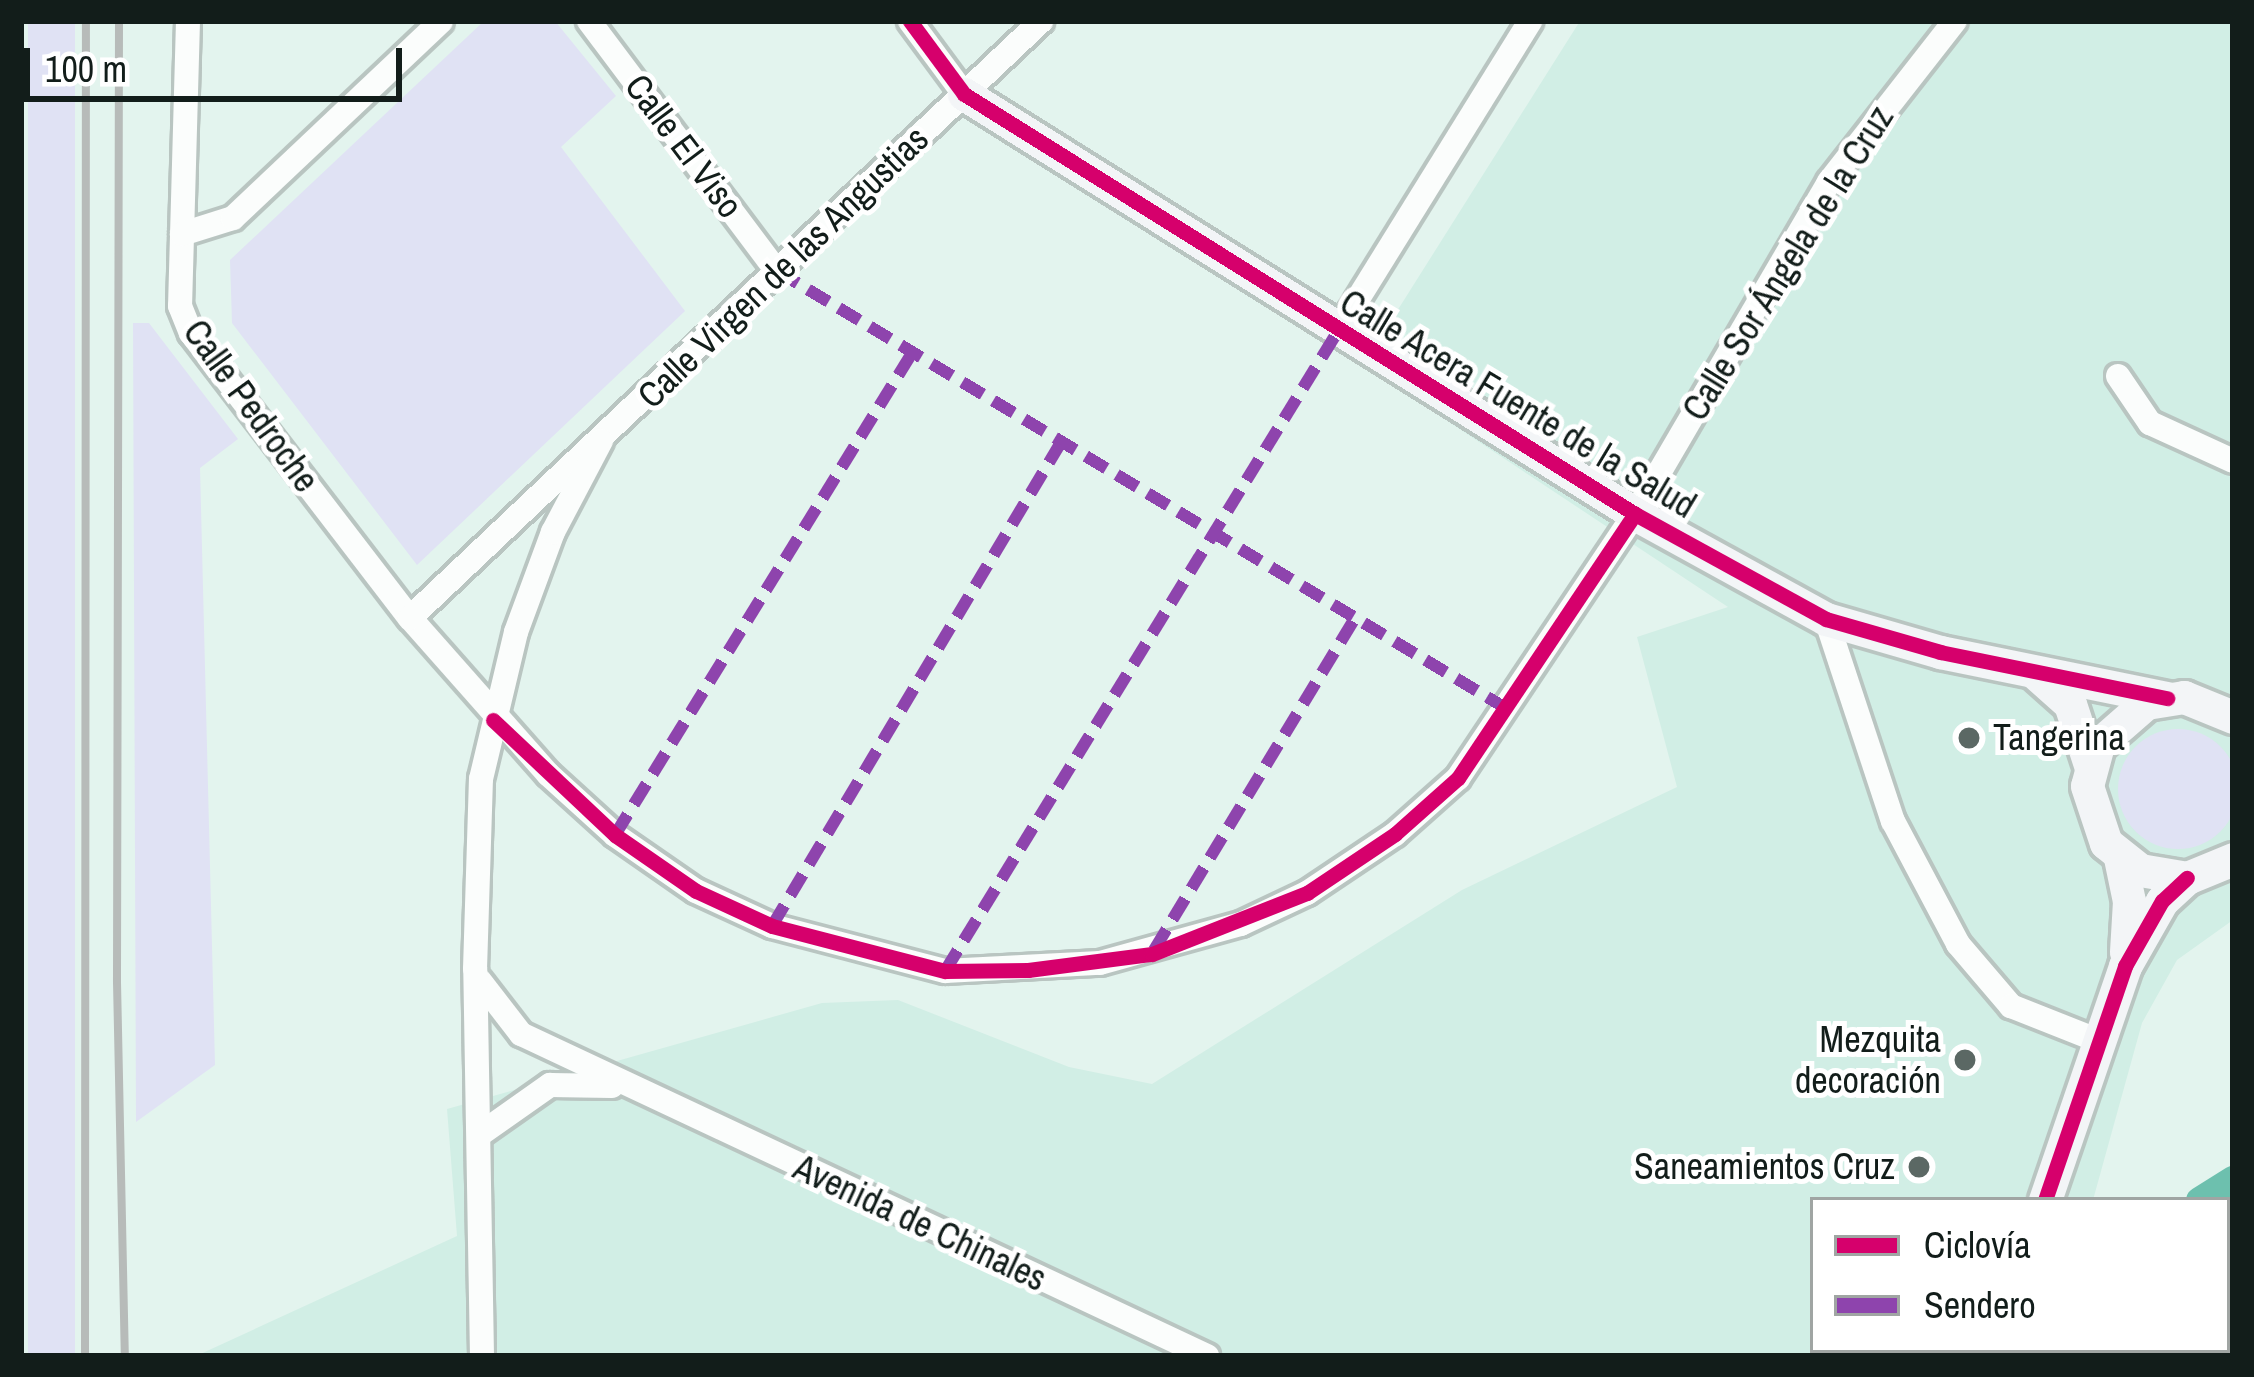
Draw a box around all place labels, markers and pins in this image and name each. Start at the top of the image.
place label: Tangerina [1993,716,2125,760]
marker: Tangerina [1956,725,1982,751]
place label: Mezquita decoración [1795,1017,1941,1102]
marker: Mezquita decoración [1952,1047,1978,1073]
place label: Saneamientos Cruz [1634,1145,1895,1189]
marker: Saneamientos Cruz [1906,1154,1932,1180]

